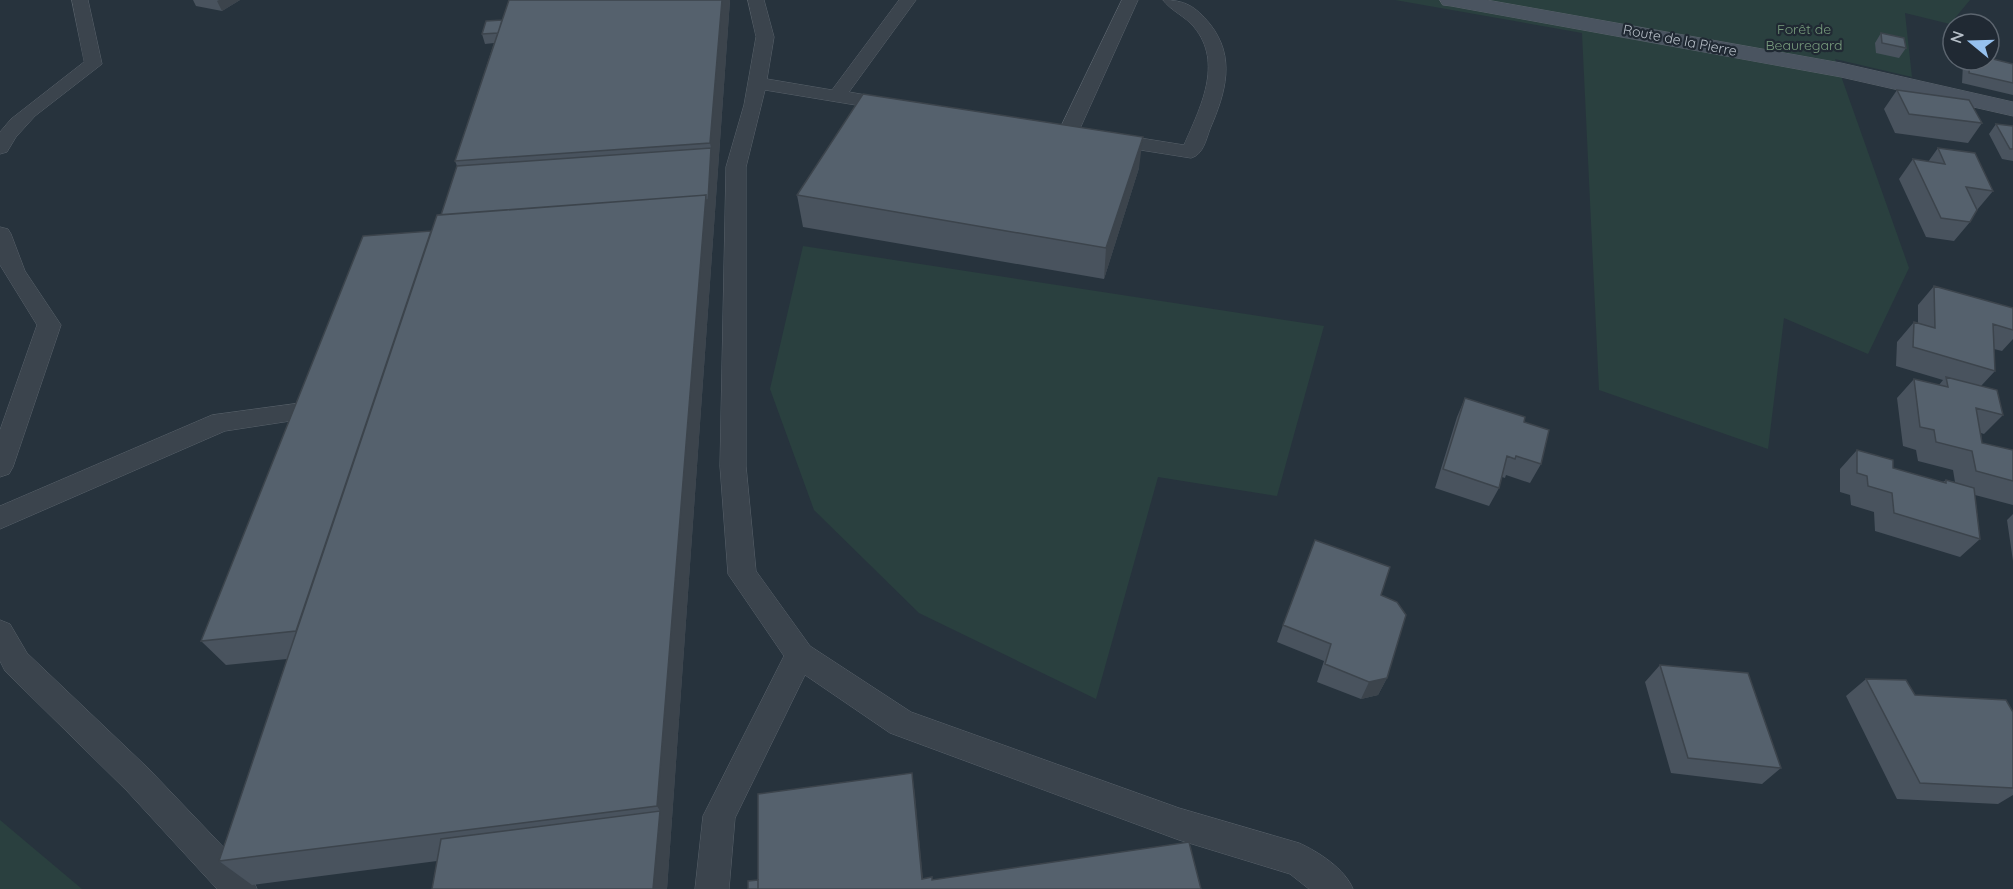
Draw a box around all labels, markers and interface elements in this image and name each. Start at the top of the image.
north arrow [1941,12,2001,72]
street label: Route de la Pierre [1622,20,1739,60]
park label: Forêt de Beauregard [1765,20,1843,54]
text: N [1945,28,1968,46]

